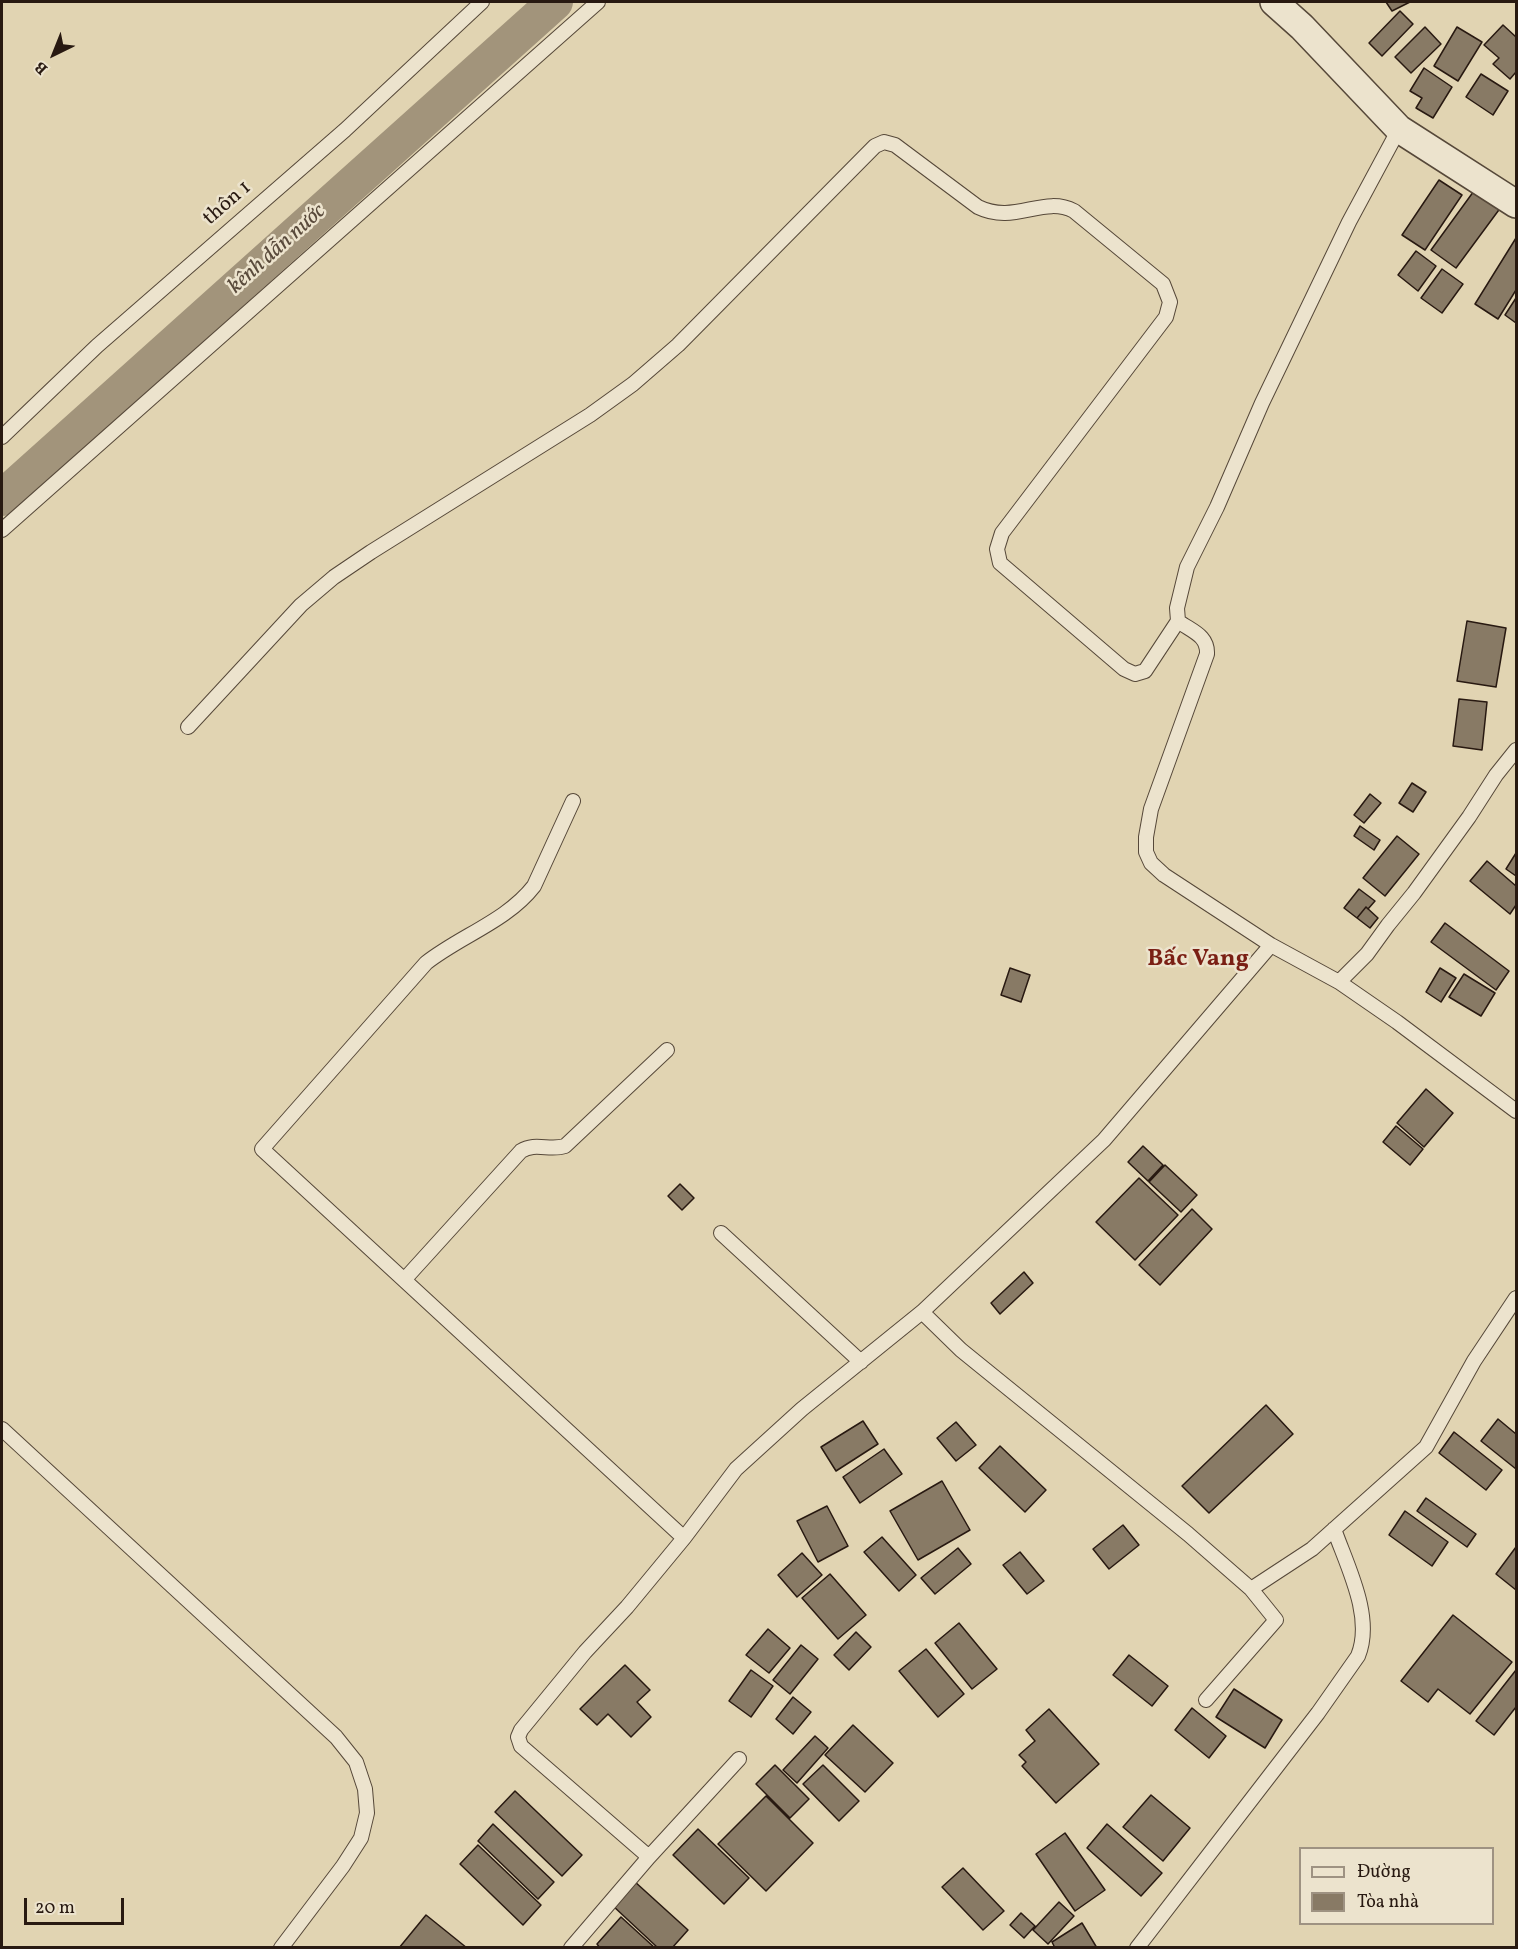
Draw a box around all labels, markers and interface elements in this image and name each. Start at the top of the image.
north arrow [24,24,84,84]
text: B [30,55,53,79]
street label: thôn 1 [199,176,257,232]
water label: kênh dẫn nước [224,200,332,300]
district label: Bấc Vang [1147,947,1249,975]
legend [1299,1847,1494,1925]
text: Đường [1357,1860,1411,1885]
scale bar [27,1886,128,1924]
text: Tòa nhà [1357,1890,1419,1915]
text: 20 m [35,1896,75,1921]

